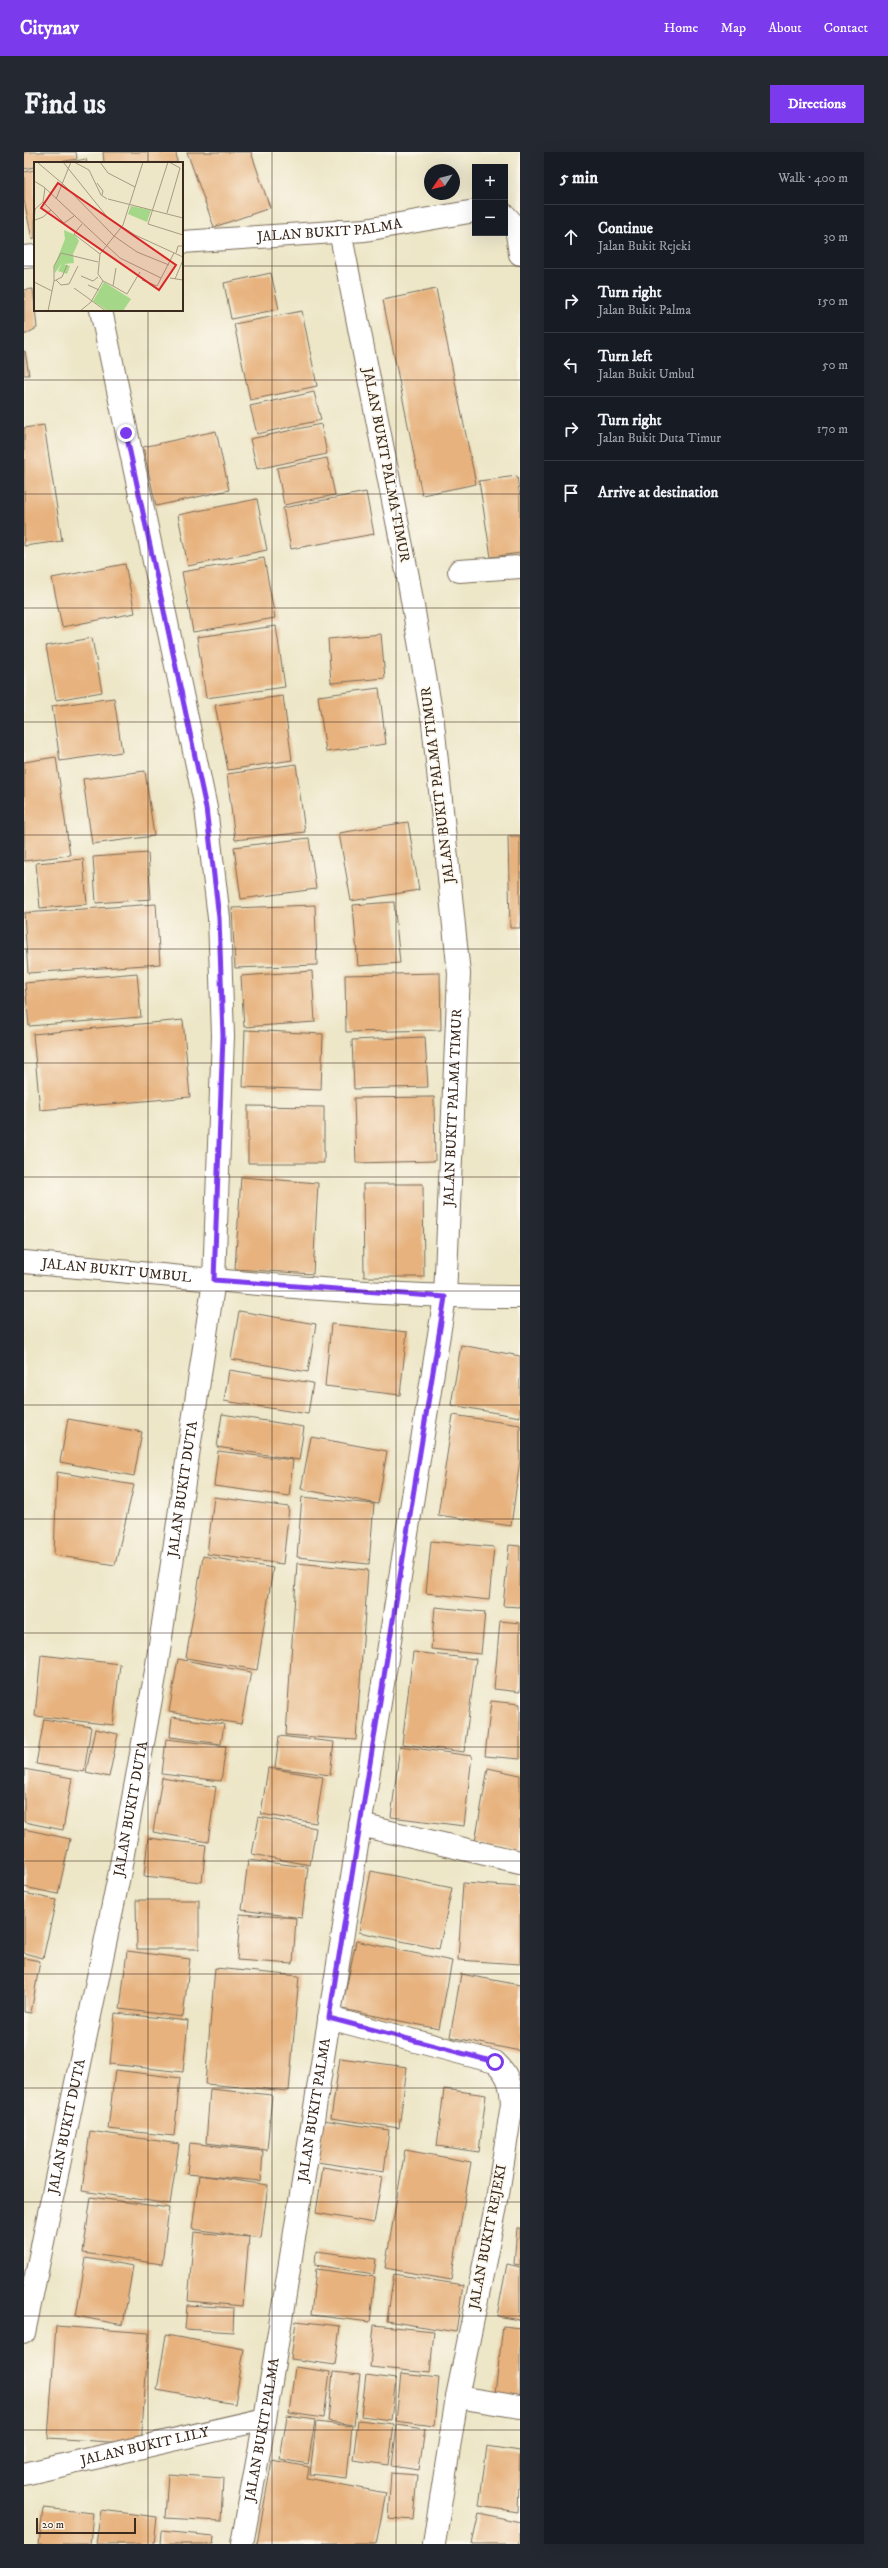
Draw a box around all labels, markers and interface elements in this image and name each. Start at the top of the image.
text: Citynav [20,17,79,40]
text: Home [664,19,698,37]
text: Map [720,19,746,37]
text: About [768,19,802,37]
text: Contact [824,19,868,37]
button: Directions [770,85,864,123]
text: Find us [24,87,106,122]
inset map [34,162,183,311]
north arrow [424,164,460,200]
map controls [472,164,508,236]
button: + [472,164,508,200]
text: 5 min [560,167,598,189]
text: Walk · 400 m [778,170,848,186]
button: − [472,200,508,236]
street label: JALAN BUKIT PALMA [255,215,404,246]
text: Continue [598,219,653,238]
icon: ahead [560,226,582,248]
text: 30 m [824,229,848,245]
text: Jalan Bukit Rejeki [598,238,691,254]
text: Turn right [598,283,661,302]
icon: right [560,290,582,312]
text: 150 m [817,293,848,309]
text: Jalan Bukit Palma [598,302,691,318]
text: Turn left [598,347,652,366]
icon: left [560,354,582,376]
text: 50 m [822,357,848,373]
street label: JALAN BUKIT PALMA TIMUR [358,364,414,564]
text: Jalan Bukit Umbul [598,366,694,382]
text: Turn right [598,411,661,430]
icon: right [560,418,582,440]
text: 170 m [817,421,848,437]
route end [117,424,135,442]
text: Jalan Bukit Duta Timur [598,430,721,446]
icon: arrive [560,482,582,504]
text: Arrive at destination [598,483,718,502]
street label: JALAN BUKIT PALMA TIMUR [417,685,459,886]
street label: JALAN BUKIT PALMA TIMUR [440,1008,467,1209]
street label: JALAN BUKIT UMBUL [39,1254,192,1287]
street label: JALAN BUKIT DUTA [164,1419,202,1560]
street label: JALAN BUKIT DUTA [110,1739,152,1880]
street label: JALAN BUKIT PALMA [294,2036,335,2185]
route start [486,2053,504,2071]
street label: JALAN BUKIT DUTA [44,2056,90,2197]
street label: JALAN BUKIT REJEKI [465,2163,511,2313]
street label: JALAN BUKIT PALMA [241,2356,284,2505]
street label: JALAN BUKIT LILY [77,2423,211,2470]
scale bar [36,2516,136,2535]
text: 20 m [42,2518,64,2532]

